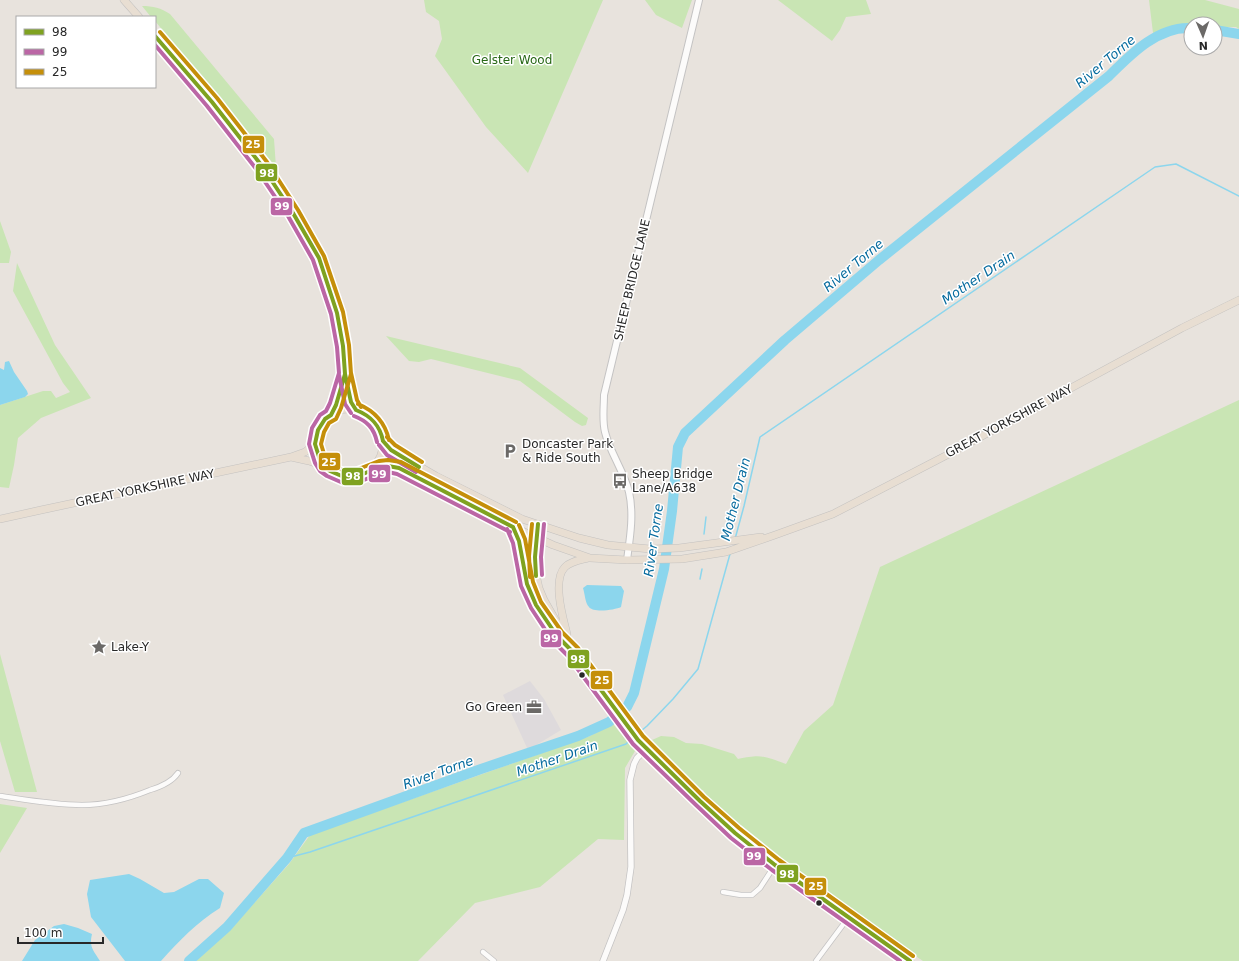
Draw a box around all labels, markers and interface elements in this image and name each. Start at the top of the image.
legend [16,16,156,88]
north arrow [1183,16,1223,56]
text: 98 [52,25,67,39]
water label: River Torne [1072,32,1138,91]
text: N [1198,39,1208,52]
text: 99 [52,45,67,59]
park label: Gelster Wood [472,53,552,67]
text: 25 [52,65,67,79]
line badge: 25 [242,135,265,154]
text: 25 [245,138,261,151]
line badge: 98 [255,163,278,182]
text: 98 [259,167,275,180]
line badge: 99 [270,197,293,216]
text: 99 [274,200,290,213]
street label: SHEEP BRIDGE LANE [611,218,653,342]
water label: River Torne [820,236,886,295]
water label: Mother Drain [939,247,1018,307]
street label: GREAT YORKSHIRE WAY [943,381,1075,460]
place label: Doncaster Park & Ride South [522,437,613,465]
parking icon: Doncaster Park & Ride South [501,442,519,460]
line badge: 25 [318,452,341,471]
text: 25 [321,456,337,469]
water label: Mother Drain [718,456,753,542]
line badge: 99 [368,464,391,483]
street label: GREAT YORKSHIRE WAY [74,466,216,510]
line badge: 98 [341,467,364,486]
place label: Sheep Bridge Lane/A638 [632,467,713,495]
text: 99 [371,468,387,481]
text: 98 [345,470,361,483]
bus stop icon: Sheep Bridge Lane/A638 [611,472,629,490]
water label: River Torne [641,503,666,578]
line badge: 99 [540,629,562,648]
text: 99 [543,632,559,645]
place icon: Lake-Y [90,638,108,656]
place label: Lake-Y [111,640,150,654]
line badge: 98 [567,649,590,669]
text: 98 [570,653,586,666]
unlabelled marker [577,670,587,680]
line badge: 25 [590,670,613,690]
text: 25 [594,674,610,687]
office icon: Go Green [525,698,543,716]
place label: Go Green [465,700,522,714]
water label: Mother Drain [514,738,600,779]
water label: River Torne [401,753,475,792]
line badge: 99 [743,847,766,866]
text: 99 [746,850,762,863]
line badge: 98 [776,864,799,883]
text: 98 [779,868,795,881]
line badge: 25 [804,877,827,896]
text: 25 [808,880,824,893]
unlabelled marker [814,898,824,908]
scale bar [18,919,103,945]
text: 100 m [24,926,62,940]

